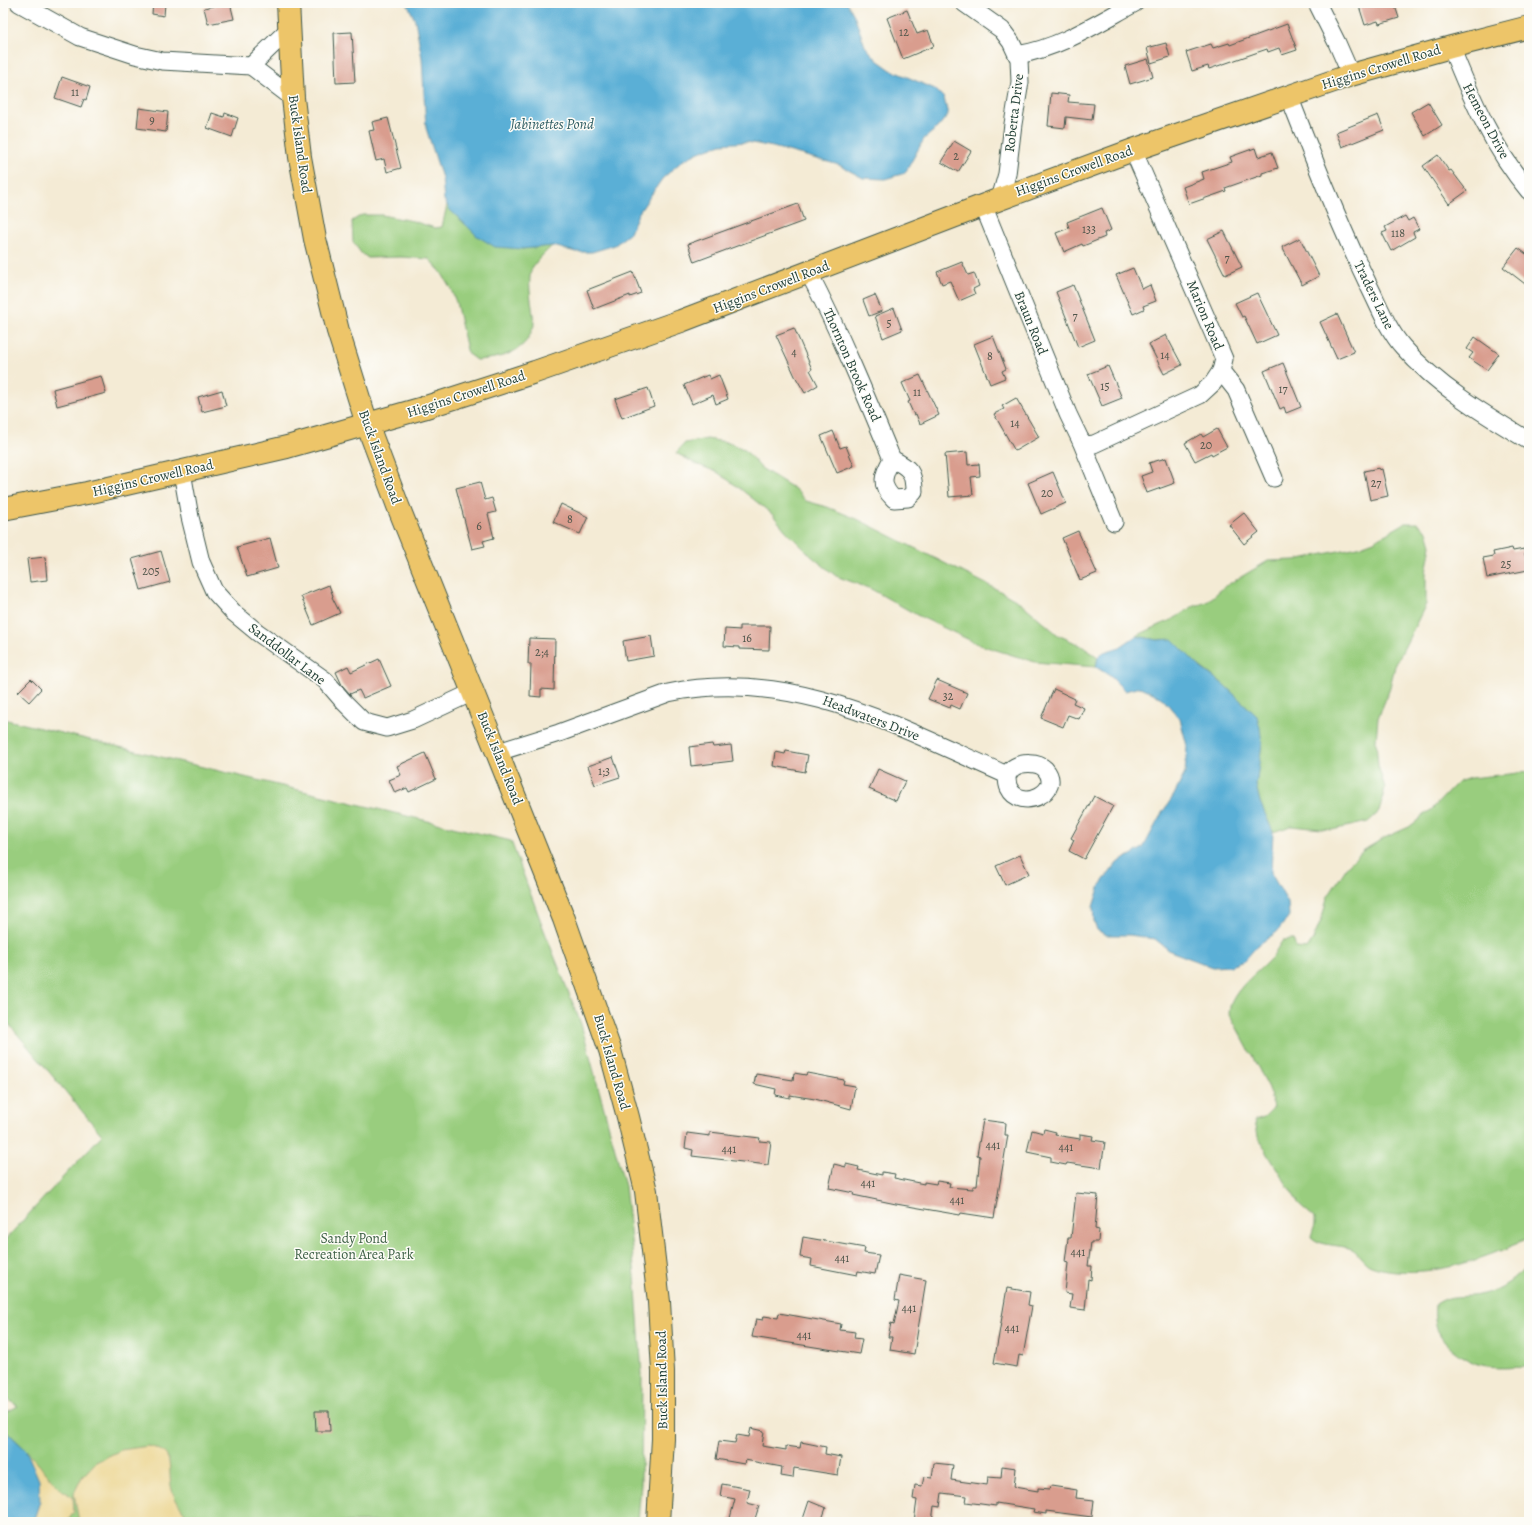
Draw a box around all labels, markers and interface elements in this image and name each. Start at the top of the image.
house number: 12 [899,24,909,40]
street label: Higgins Crowell Road [1319,40,1443,94]
street label: Roberta Drive [1000,73,1028,153]
street label: Hemeon Drive [1458,80,1514,162]
house number: 11 [71,84,79,100]
street label: Buck Island Road [284,94,316,195]
house number: 9 [149,112,155,128]
water label: Jabinettes Pond [509,114,594,134]
street label: Higgins Crowell Road [1013,141,1136,201]
house number: 2 [953,148,959,164]
house number: 133 [1082,221,1096,237]
house number: 118 [1391,225,1405,241]
house number: 7 [1224,250,1230,266]
street label: Higgins Crowell Road [710,256,833,318]
street label: Traders Lane [1349,258,1399,332]
street label: Marion Road [1182,277,1228,353]
street label: Braun Road [1010,288,1053,358]
street label: Thornton Brook Road [818,305,886,425]
house number: 7 [1072,308,1078,324]
house number: 5 [886,315,892,331]
house number: 4 [791,344,797,360]
house number: 14 [1160,347,1170,363]
house number: 8 [987,348,993,364]
street label: Higgins Crowell Road [404,366,528,422]
house number: 15 [1100,378,1110,394]
house number: 17 [1278,381,1289,397]
house number: 11 [913,384,921,400]
street label: Buck Island Road [354,407,406,507]
house number: 14 [1010,415,1020,431]
house number: 20 [1200,437,1212,453]
street label: Higgins Crowell Road [91,455,216,501]
house number: 27 [1371,475,1382,491]
house number: 20 [1041,485,1053,501]
house number: 8 [567,511,573,527]
house number: 6 [476,518,482,534]
house number: 25 [1501,556,1511,572]
house number: 205 [142,563,160,579]
street label: Sanddollar Lane [244,619,330,689]
house number: 16 [742,630,752,646]
house number: 2;4 [535,644,550,660]
house number: 32 [943,688,954,704]
street label: Headwaters Drive [820,691,922,745]
street label: Buck Island Road [473,709,528,808]
house number: 1;3 [598,763,610,779]
street label: Buck Island Road [589,1012,635,1113]
house number: 441 [986,1137,1000,1153]
house number: 441 [1059,1139,1073,1155]
house number: 441 [722,1141,736,1157]
house number: 441 [861,1175,875,1191]
house number: 441 [950,1192,964,1208]
park label: Sandy Pond Recreation Area Park [294,1229,414,1264]
house number: 441 [1071,1244,1085,1260]
house number: 441 [835,1250,849,1266]
house number: 441 [902,1300,916,1316]
house number: 441 [1005,1320,1019,1336]
house number: 441 [797,1327,811,1343]
street label: Buck Island Road [652,1330,672,1430]

